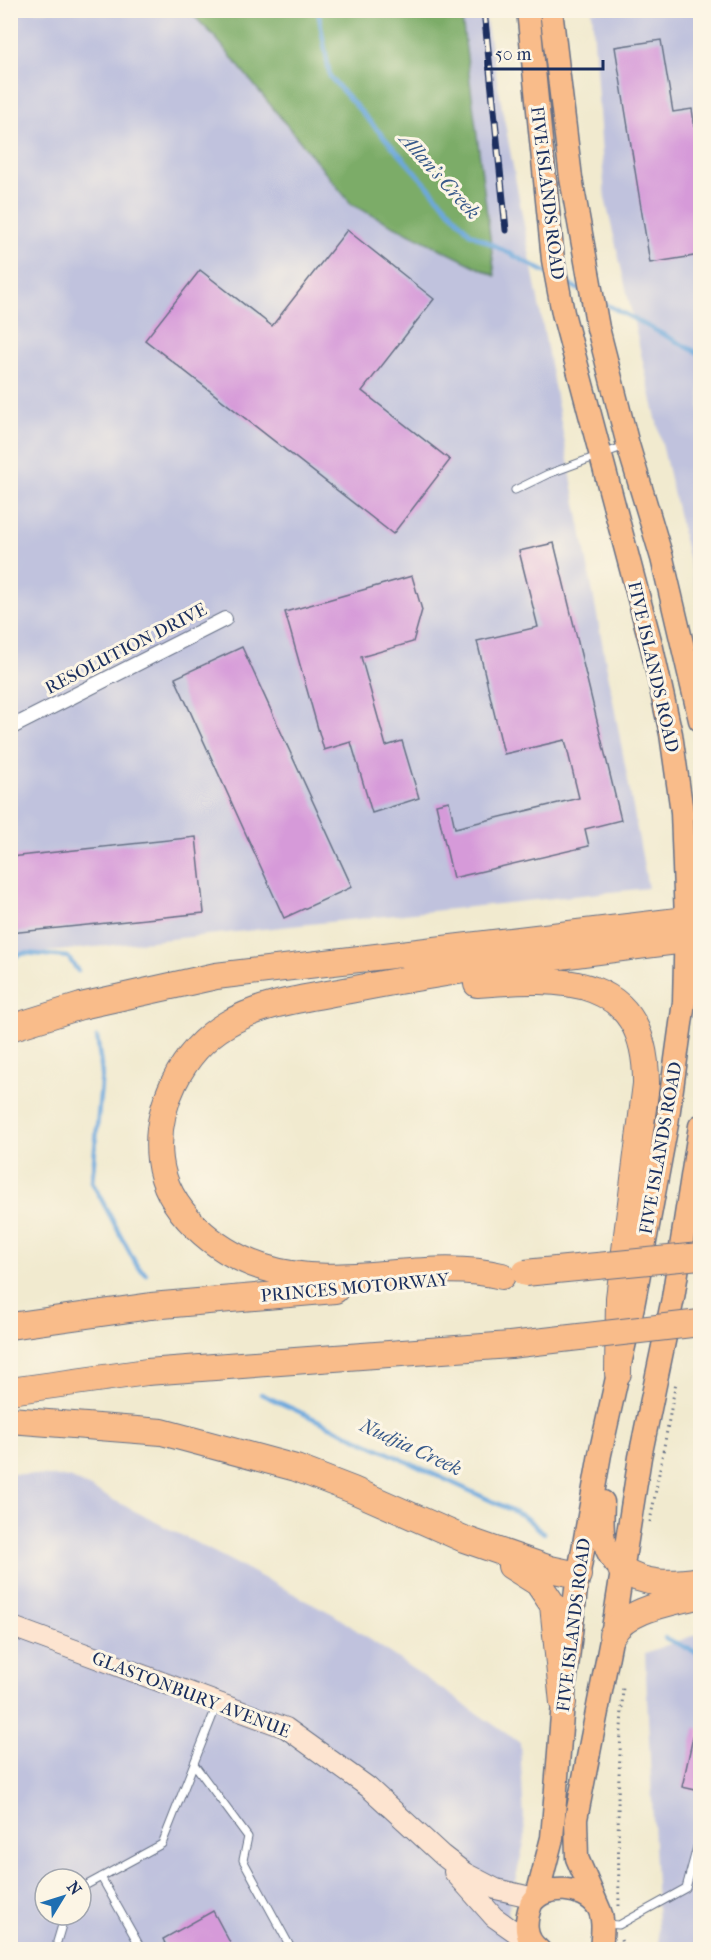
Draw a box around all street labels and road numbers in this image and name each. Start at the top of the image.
street label: FIVE ISLANDS ROAD [526,105,568,281]
street label: FIVE ISLANDS ROAD [623,579,683,755]
street label: RESOLUTION DRIVE [42,599,210,699]
street label: FIVE ISLANDS ROAD [635,1060,687,1236]
street label: PRINCES MOTORWAY [260,1269,451,1307]
street label: FIVE ISLANDS ROAD [553,1537,595,1713]
street label: GLASTONBURY AVENUE [89,1648,293,1742]

